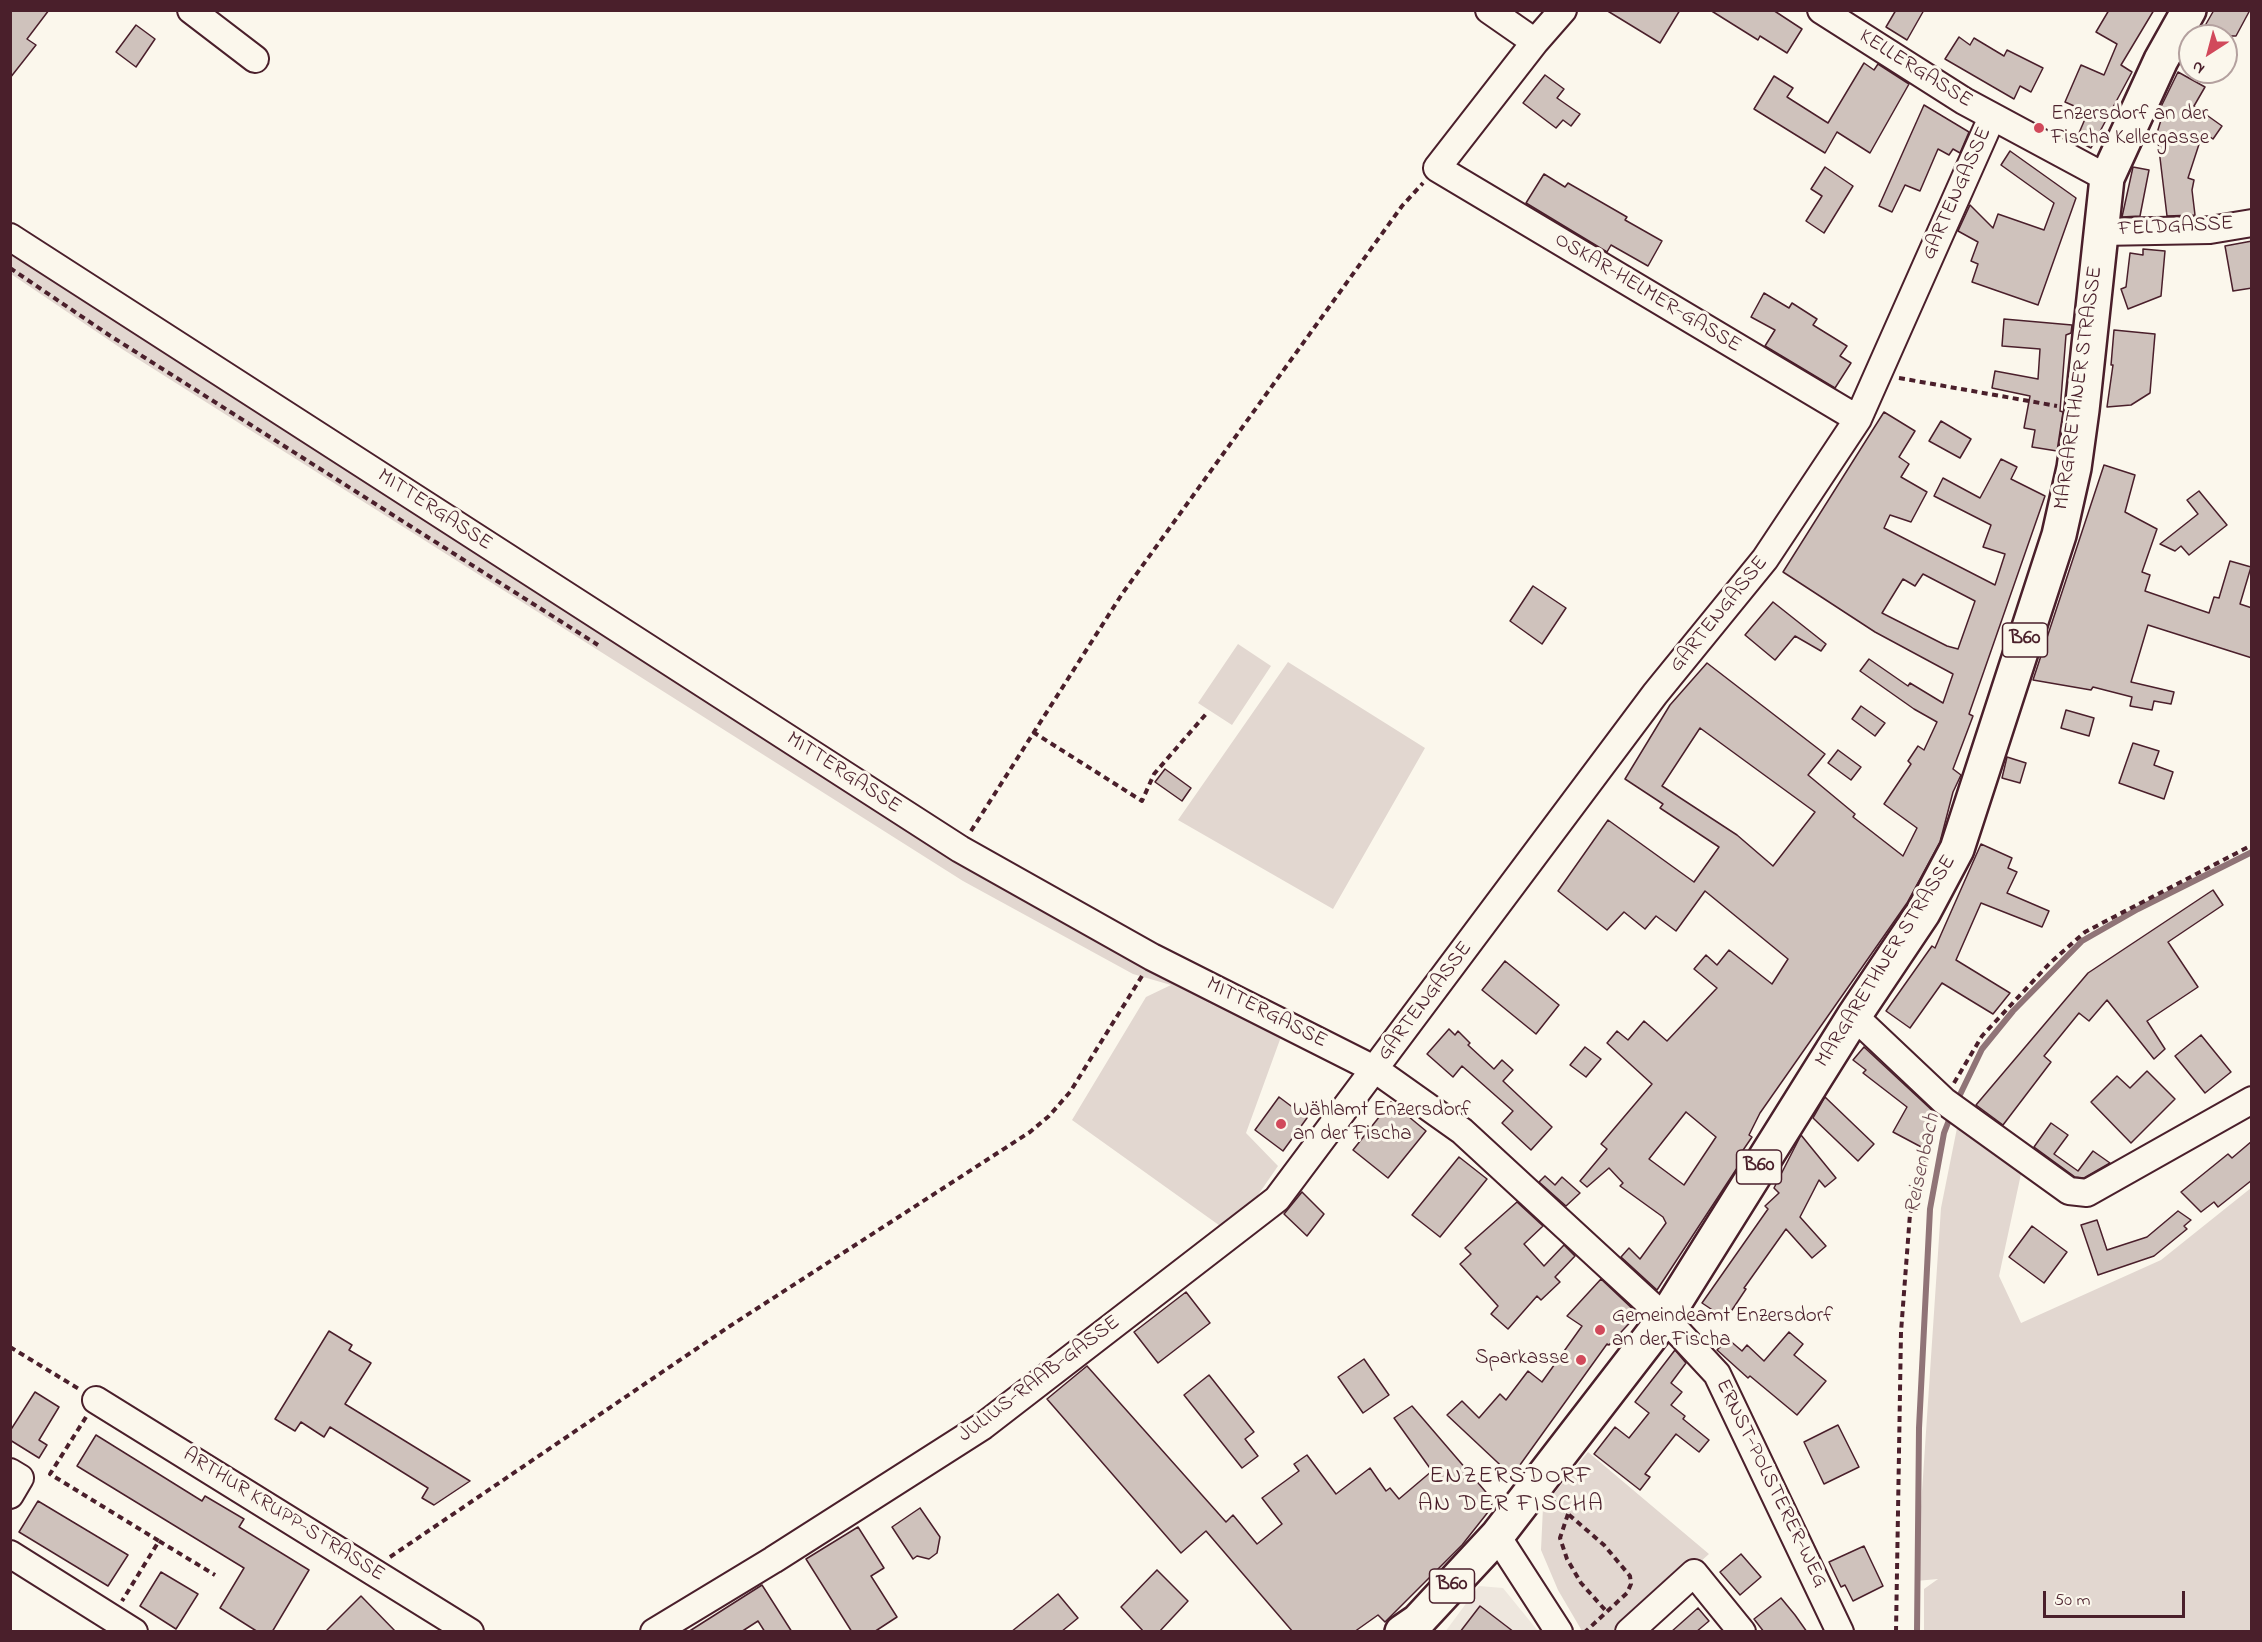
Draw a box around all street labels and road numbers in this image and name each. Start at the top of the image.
street label: KELLERGASSE [1854,25,1976,115]
street label: GARTENGASSE [1918,124,1998,264]
street label: FELDGASSE [2118,212,2234,244]
street label: OSKAR-HELMER-GASSE [1549,228,1745,360]
street label: MARGARETHNER STRASSE [2050,265,2110,511]
street label: MITTERGASSE [372,464,496,558]
street label: GARTENGASSE [1665,552,1775,678]
road number: B60 [2002,623,2048,657]
street label: MITTERGASSE [781,727,905,821]
street label: MARGARETHNER STRASSE [1811,851,1963,1073]
street label: GARTENGASSE [1373,938,1479,1066]
street label: MITTERGASSE [1201,973,1331,1055]
road number: B60 [1736,1150,1782,1184]
street label: JULIUS-RAAB-GASSE [954,1311,1126,1449]
street label: ERNST-POLSTERER-WEG [1709,1376,1831,1592]
street label: ARTHUR KRUPP-STRASSE [177,1443,389,1589]
road number: B60 [1430,1569,1474,1603]

